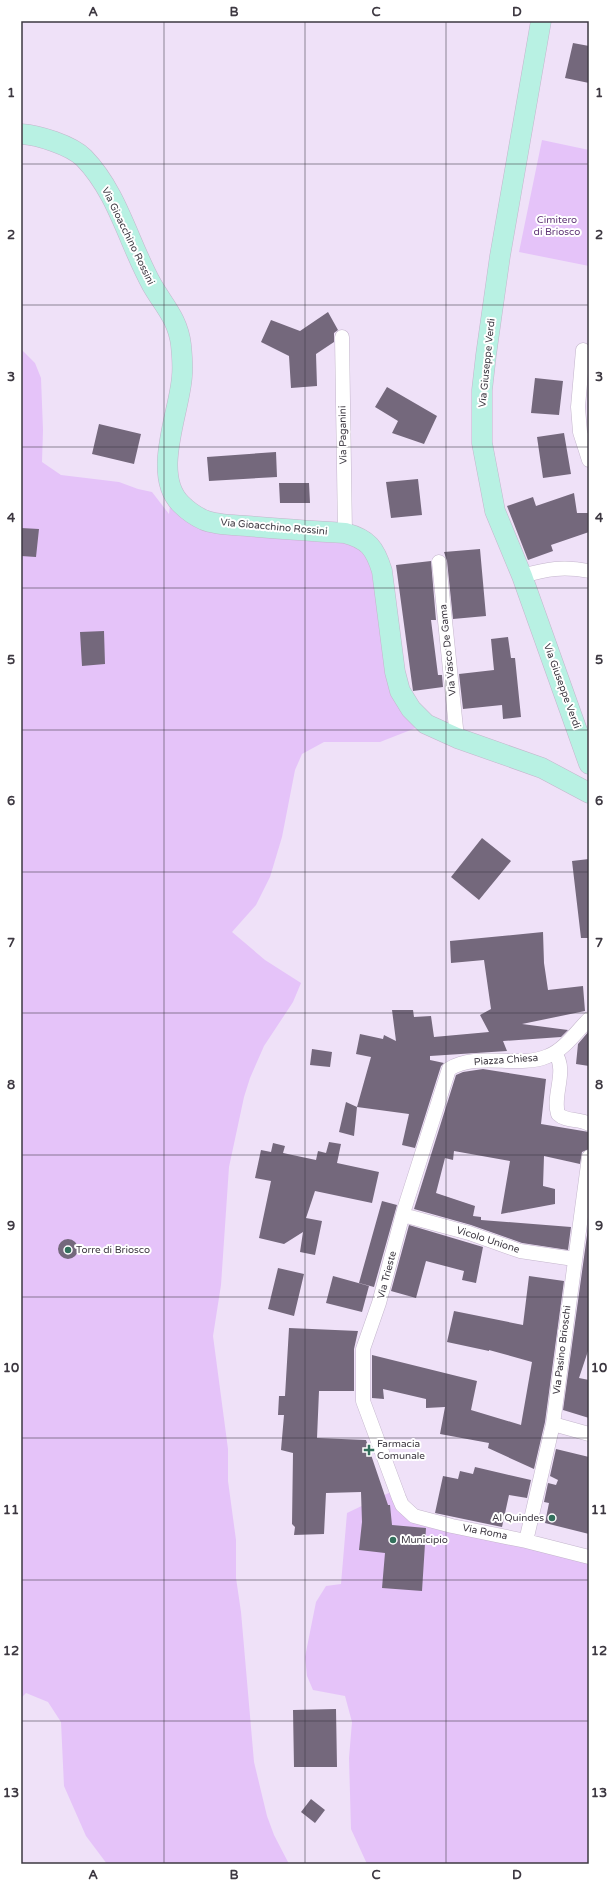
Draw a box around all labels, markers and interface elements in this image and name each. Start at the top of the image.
text: A [88,4,98,20]
text: B [229,4,239,20]
text: C [371,4,381,20]
text: D [512,4,522,20]
text: 1 [7,85,15,101]
text: 1 [595,85,603,101]
street label: Via Gioacchino Rossini [99,185,157,287]
park label: Cimitero di Briosco [534,214,580,238]
text: 2 [7,227,15,243]
text: 2 [595,227,603,243]
street label: Via Giuseppe Verdi [476,318,498,408]
text: 3 [7,369,15,385]
text: 3 [595,369,603,385]
street label: Via Paganini [336,406,350,464]
text: 4 [7,510,16,526]
text: 4 [595,510,604,526]
street label: Via Gioacchino Rossini [220,516,328,538]
street label: Via Vasco De Gama [437,604,459,696]
street label: Via Giuseppe Verdi [541,642,583,730]
text: 5 [7,652,15,668]
text: 5 [595,652,603,668]
text: 6 [7,793,15,809]
text: 6 [595,793,603,809]
text: 7 [7,935,15,951]
text: 7 [595,935,603,951]
street label: Piazza Chiesa [473,1052,539,1068]
text: 8 [7,1077,15,1093]
text: 8 [595,1077,603,1093]
text: 9 [7,1218,15,1234]
text: 9 [595,1218,603,1234]
street label: Vicolo Unione [455,1224,521,1256]
place label: Torre di Briosco [76,1244,150,1256]
marker: Torre di Briosco [63,1245,73,1255]
street label: Via Trieste [375,1249,399,1300]
street label: Via Pasino Brioschi [551,1305,573,1395]
text: 10 [3,1360,19,1376]
text: 10 [591,1360,607,1376]
place label: Farmacia Comunale [377,1438,425,1462]
marker: Farmacia Comunale [364,1445,374,1455]
text: 11 [3,1502,19,1518]
text: 11 [591,1502,607,1518]
place label: Al Quindes [492,1512,544,1524]
marker: Al Quindes [547,1513,557,1523]
street label: Via Roma [461,1522,509,1542]
place label: Municipio [401,1534,448,1546]
marker: Municipio [388,1535,398,1545]
text: 12 [3,1643,19,1659]
text: 12 [591,1643,607,1659]
text: 13 [3,1785,19,1801]
text: 13 [591,1785,607,1801]
text: A [88,1867,98,1883]
text: B [229,1867,239,1883]
text: C [371,1867,381,1883]
text: D [512,1867,522,1883]

